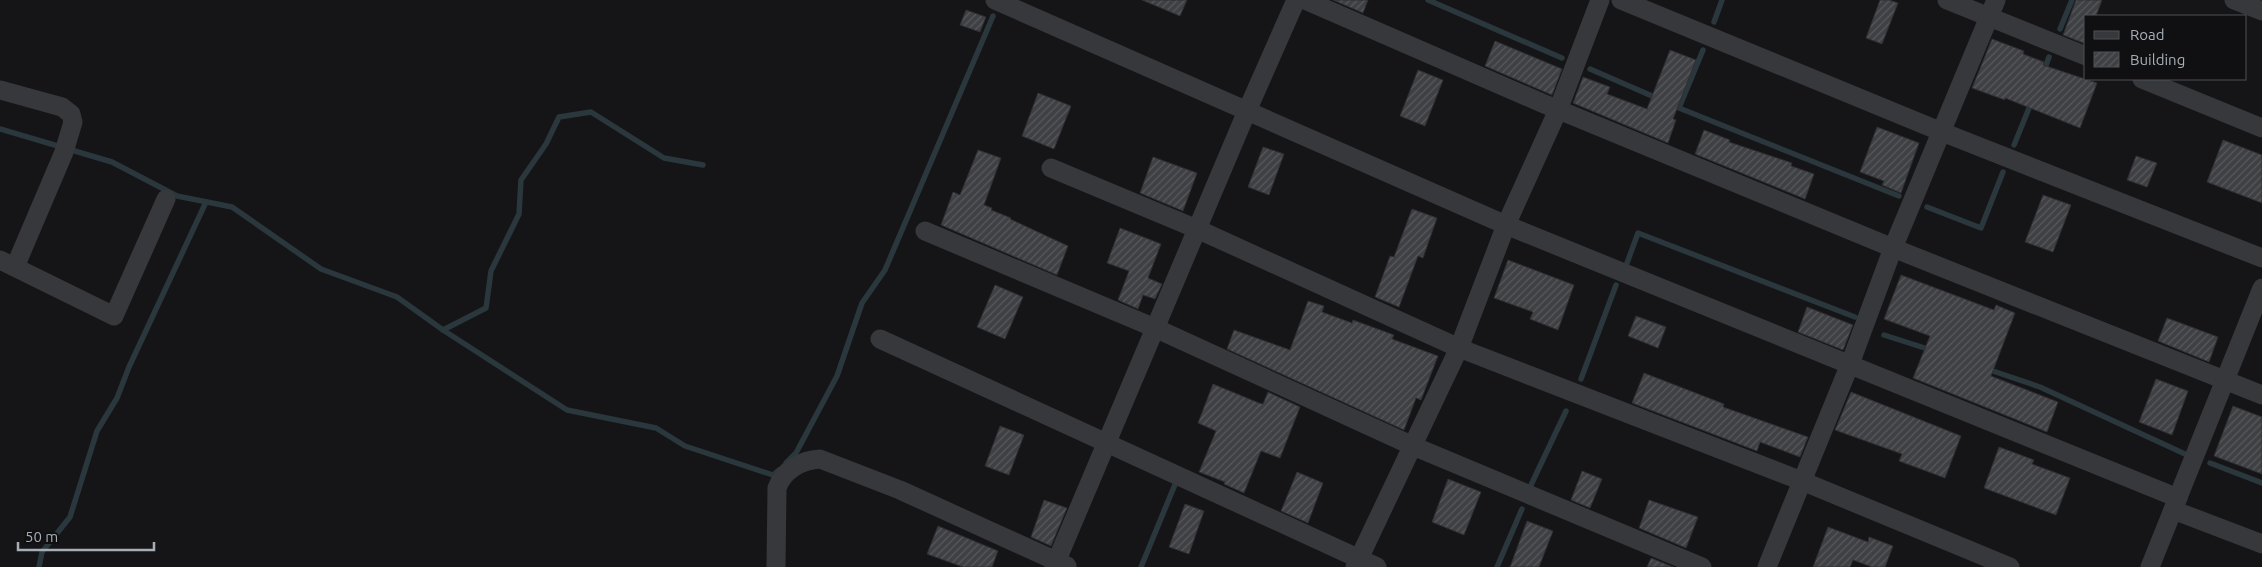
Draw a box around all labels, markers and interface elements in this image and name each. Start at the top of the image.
legend [2084,15,2247,80]
text: Road [2130,26,2165,43]
text: Building [2130,51,2185,68]
scale bar [18,520,154,552]
text: 50 m [25,528,58,545]

